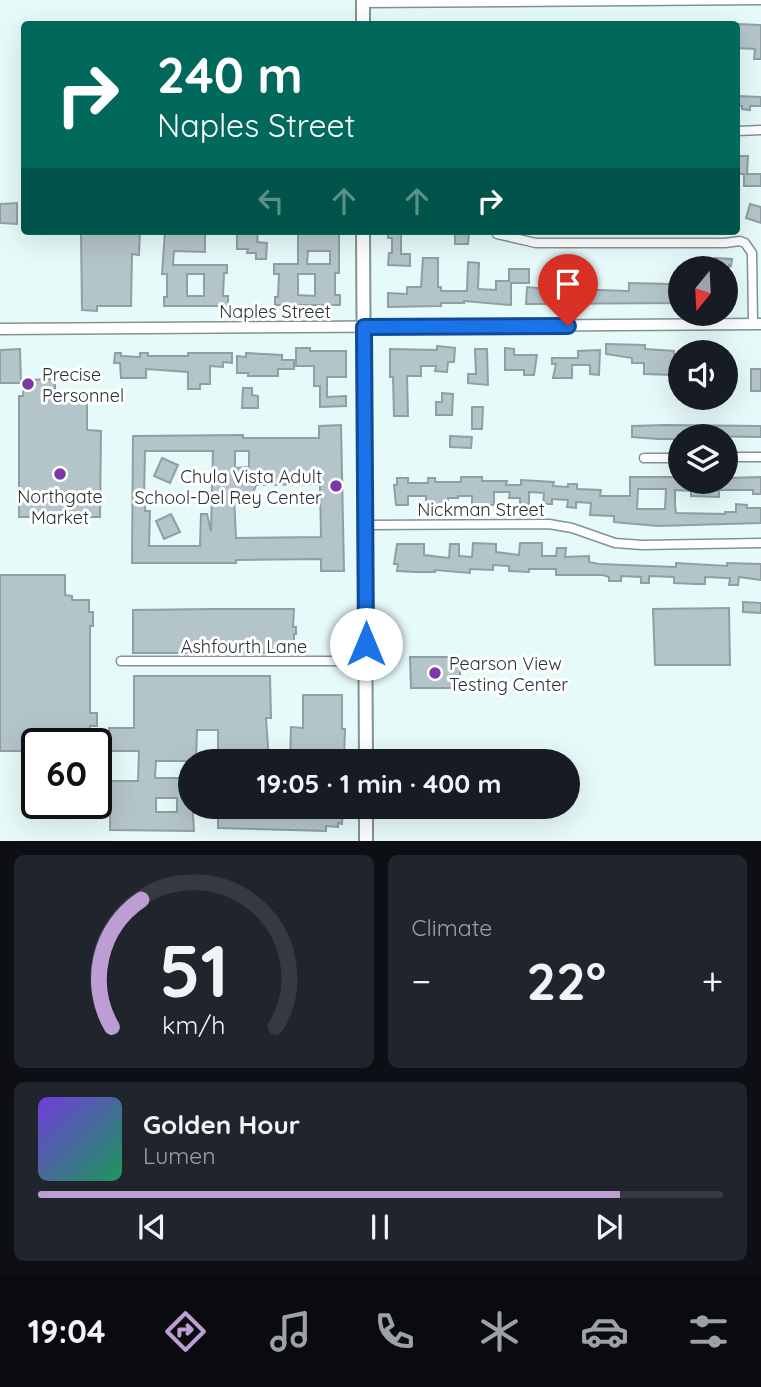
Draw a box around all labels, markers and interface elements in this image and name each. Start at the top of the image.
text: 240 m [157,44,303,105]
icon: right [42,49,133,140]
text: Naples Street [157,105,355,145]
icon: left [252,182,290,220]
icon: ahead [325,182,363,220]
icon: ahead [398,182,436,220]
icon: right [471,182,509,220]
pin [538,254,598,326]
north arrow [668,256,738,326]
map controls [668,256,738,494]
icon: arrive [549,265,587,303]
street label: Naples Street [219,300,331,323]
button: sound [668,340,738,410]
place label: Precise Personnel [42,363,124,407]
marker: Precise Personnel [20,376,36,392]
button: layers [668,424,738,494]
place label: Chula Vista Adult School-Del Rey Center [134,465,322,509]
marker: Northgate Market [52,466,68,482]
marker: Chula Vista Adult School-Del Rey Center [328,478,344,494]
place label: Northgate Market [17,485,103,529]
street label: Nickman Street [417,498,545,521]
position arrow [329,607,403,681]
street label: Ashfourth Lane [181,635,307,658]
place label: Pearson View Testing Center [449,652,568,696]
marker: Pearson View Testing Center [427,665,443,681]
speed limit sign: 60 [21,728,112,819]
text: 19:05 · 1 min · 400 m [256,767,502,800]
text: Climate [412,913,492,942]
text: 51 [159,925,229,1016]
text: 22° [527,948,606,1013]
text: − [412,957,431,1005]
text: + [702,957,723,1005]
text: km/h [162,1009,225,1040]
text: Golden Hour [143,1108,300,1141]
text: Lumen [143,1141,216,1170]
icon: previous [133,1208,171,1246]
icon: pause [361,1208,399,1246]
icon: next [590,1208,628,1246]
icon: directions [161,1307,210,1356]
icon: music [266,1307,315,1356]
icon: phone [370,1307,419,1356]
icon: climate [475,1307,524,1356]
icon: car [580,1307,629,1356]
icon: filters [684,1307,733,1356]
text: 19:04 [28,1311,106,1351]

